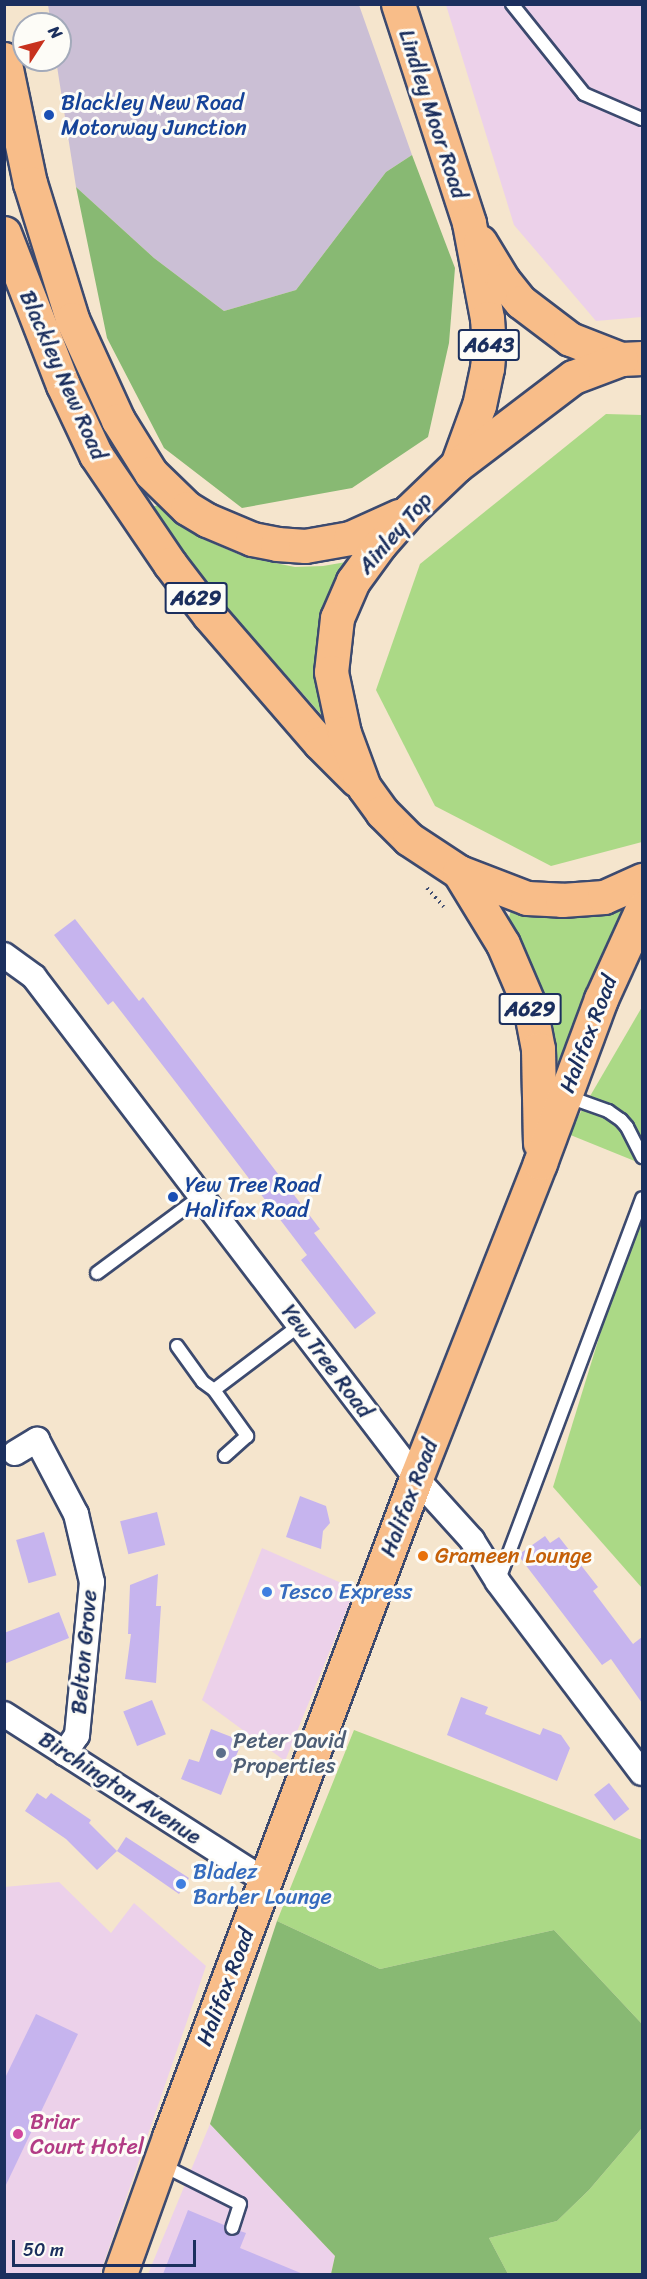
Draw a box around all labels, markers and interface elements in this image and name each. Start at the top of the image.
north arrow [12,12,72,72]
text: N [40,19,70,45]
street label: Lindley Moor Road [393,26,473,202]
place label: Blackley New Road Motorway Junction [61,89,246,140]
marker: Blackley New Road Motorway Junction [42,108,56,122]
street label: Blackley New Road [14,286,112,464]
road number: A643 [458,327,520,363]
street label: Ainley Top [352,487,438,579]
road number: A629 [164,580,228,616]
street label: Halifax Road [554,972,622,1096]
road number: A629 [498,991,562,1027]
place label: Yew Tree Road Halifax Road [185,1171,322,1222]
marker: Yew Tree Road Halifax Road [166,1190,180,1204]
street label: Yew Tree Road [275,1298,379,1424]
street label: Halifax Road [375,1436,443,1560]
place label: Grameen Lounge [435,1543,592,1569]
marker: Grameen Lounge [416,1549,430,1563]
place label: Tesco Express [279,1579,414,1605]
marker: Tesco Express [260,1585,274,1599]
street label: Belton Grove [65,1588,103,1716]
street label: Birchington Avenue [34,1726,206,1850]
place label: Peter David Properties [233,1727,345,1778]
marker: Peter David Properties [214,1746,228,1760]
place label: Bladez Barber Lounge [193,1858,331,1910]
marker: Bladez Barber Lounge [174,1877,188,1891]
street label: Halifax Road [191,1925,259,2049]
place label: Briar Court Hotel [30,2108,145,2160]
marker: Briar Court Hotel [11,2127,25,2141]
scale bar [15,2228,200,2266]
text: 50 m [23,2234,64,2266]

